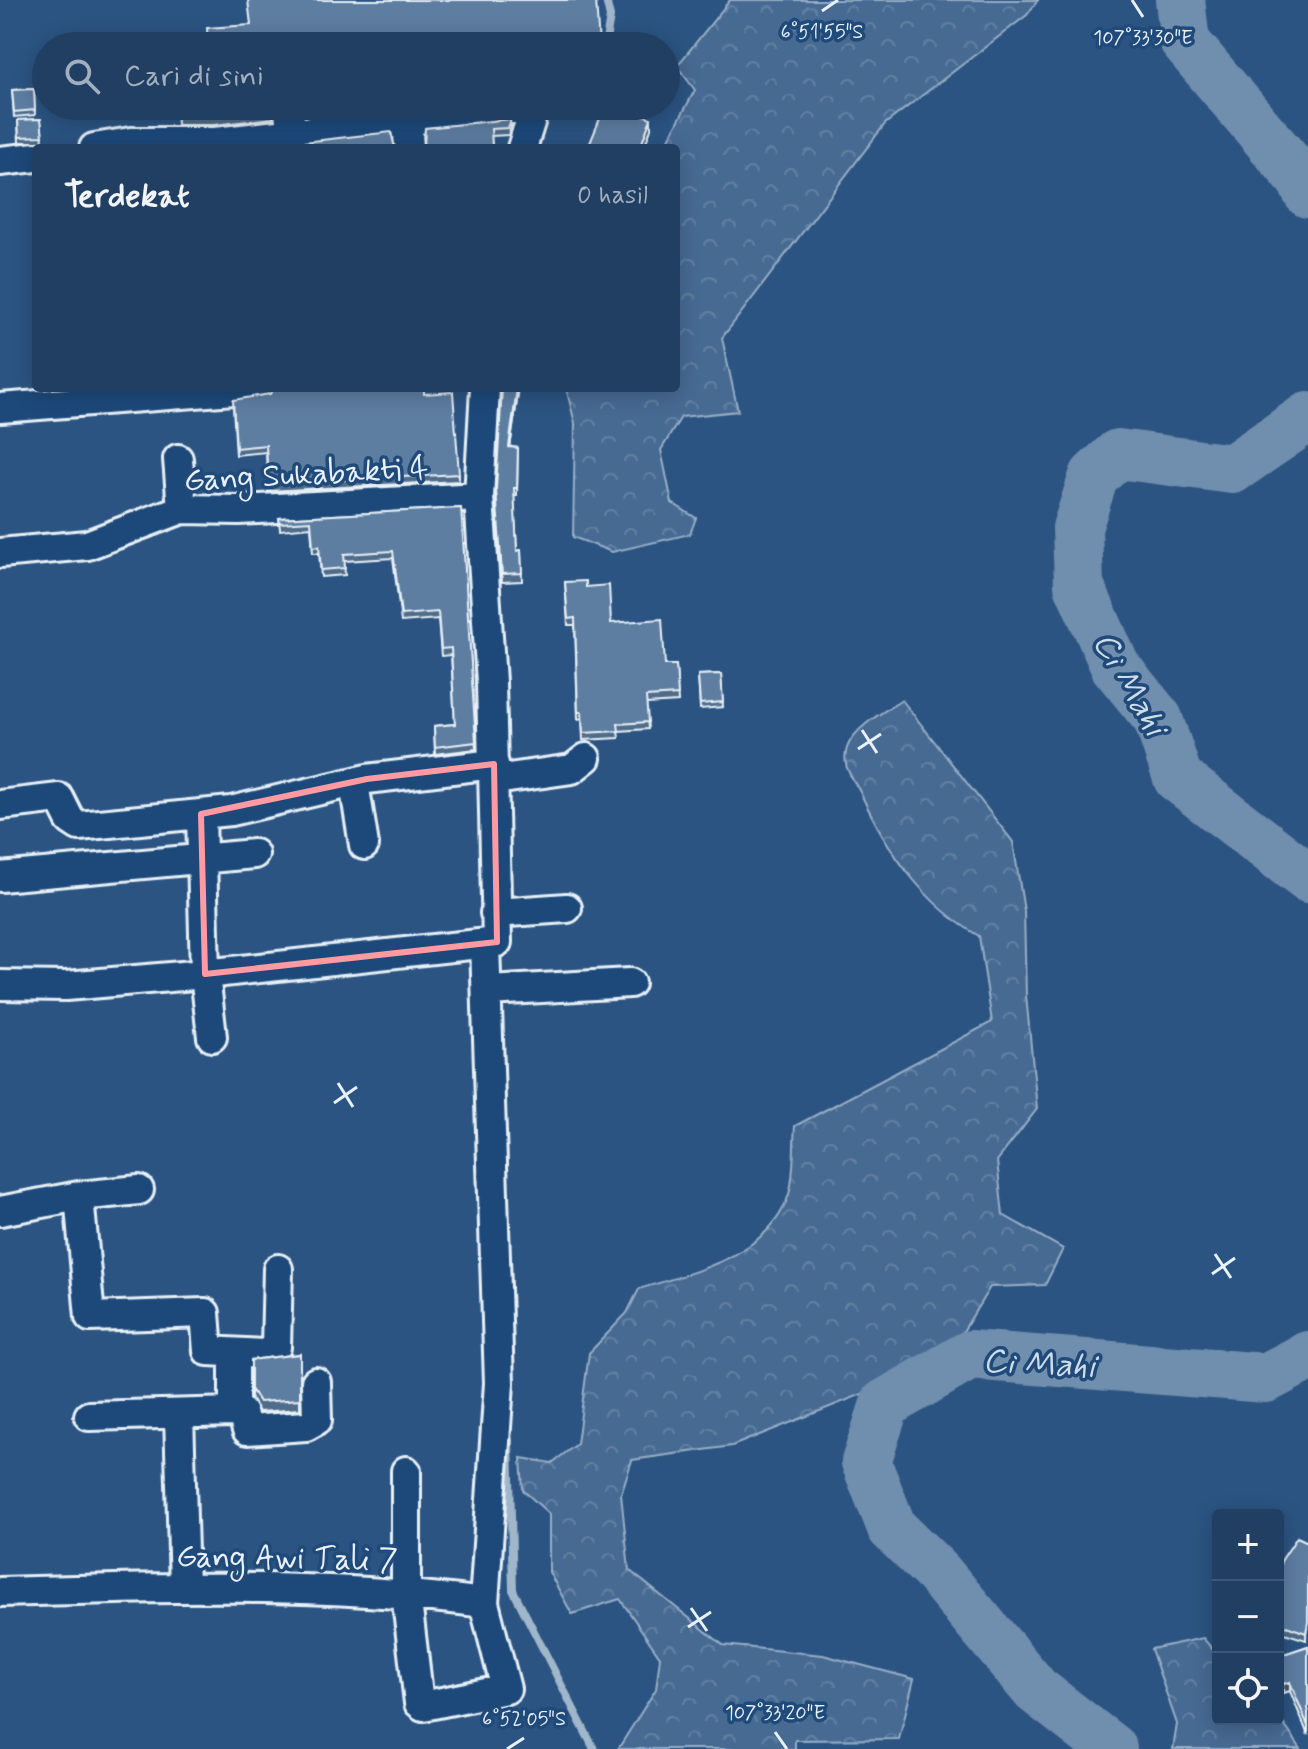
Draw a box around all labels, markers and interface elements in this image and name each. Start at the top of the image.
text: 6°51'55"S [781,19,863,46]
text: 107°33'30"E [1093,25,1193,52]
search box [32,32,680,120]
icon: search [60,54,104,98]
text: Cari di sini [124,57,264,96]
text: Terdekat [64,174,190,219]
text: 0 hasil [577,179,648,213]
street label: Gang Sukabakti 4 [183,448,430,504]
water label: Ci Mahi [1081,624,1179,748]
water label: Ci Mahi [981,1339,1100,1390]
map controls [1212,1509,1284,1725]
button: + [1212,1509,1284,1581]
street label: Gang Awi Tali 7 [176,1536,398,1584]
button: − [1212,1581,1284,1653]
button: locate [1212,1653,1284,1725]
text: 107°33'20"E [725,1700,825,1727]
text: 6°52'05"S [482,1706,566,1733]

